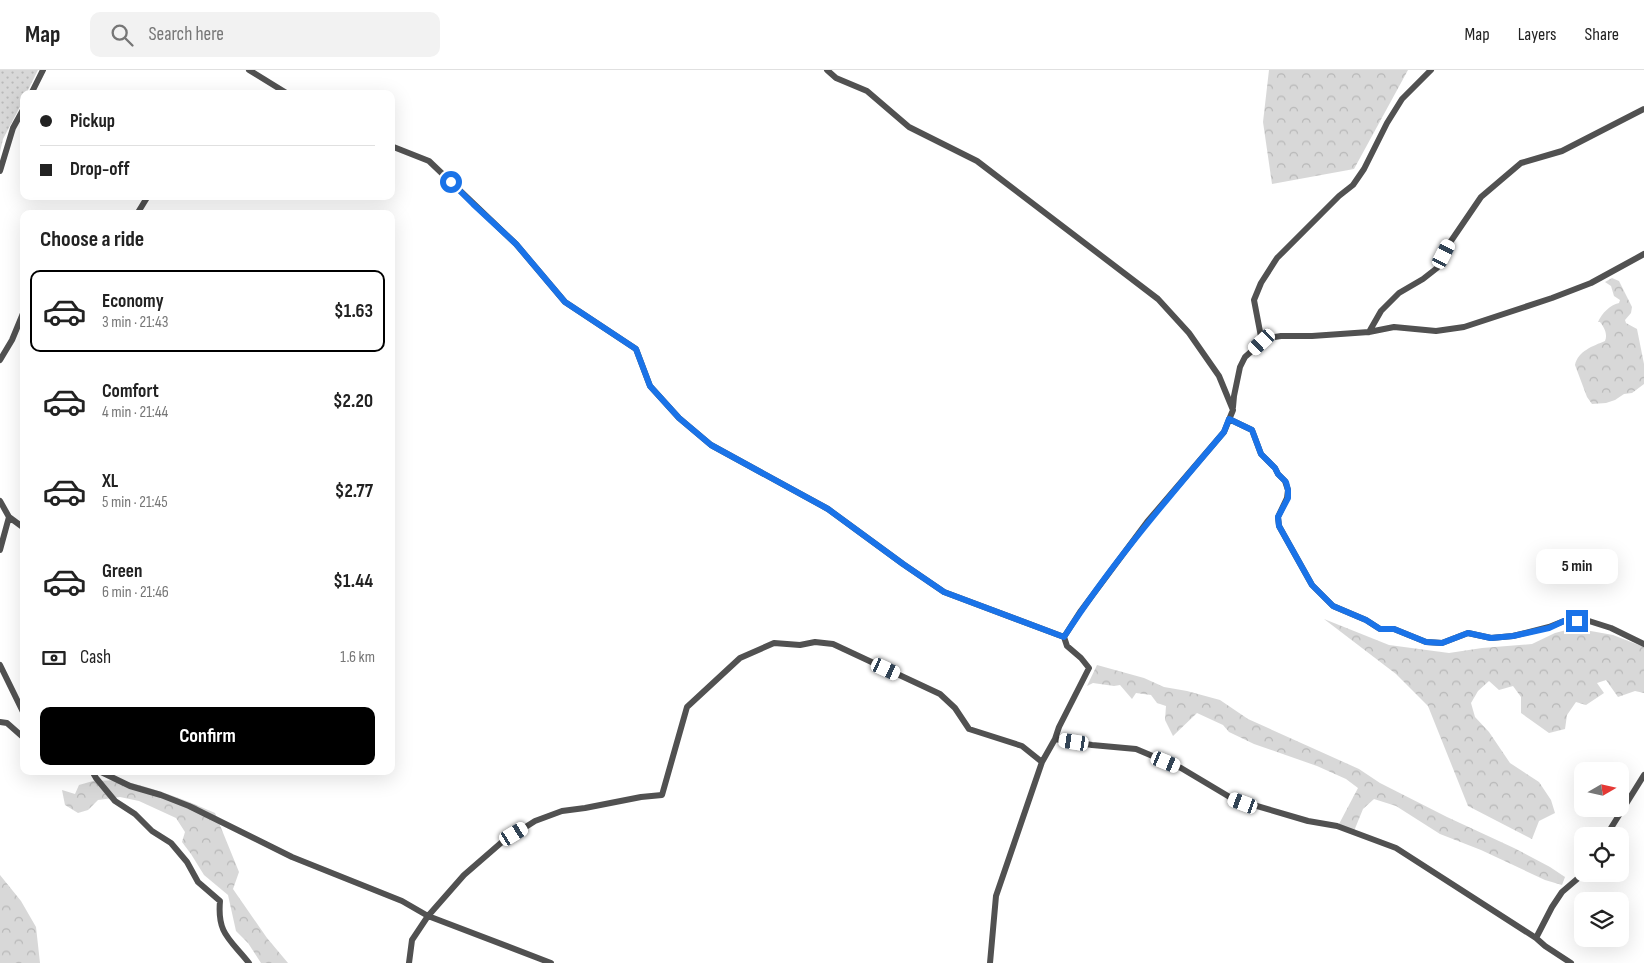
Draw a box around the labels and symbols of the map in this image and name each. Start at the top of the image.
route start [440,171,462,193]
car [1430,237,1457,271]
car [1245,326,1278,358]
callout: 5 min [1536,548,1618,584]
route end [1566,610,1588,632]
car [869,656,902,682]
car [1058,732,1089,752]
car [1149,749,1182,775]
north arrow [1574,762,1629,818]
car [1226,791,1259,815]
car [497,820,530,848]

